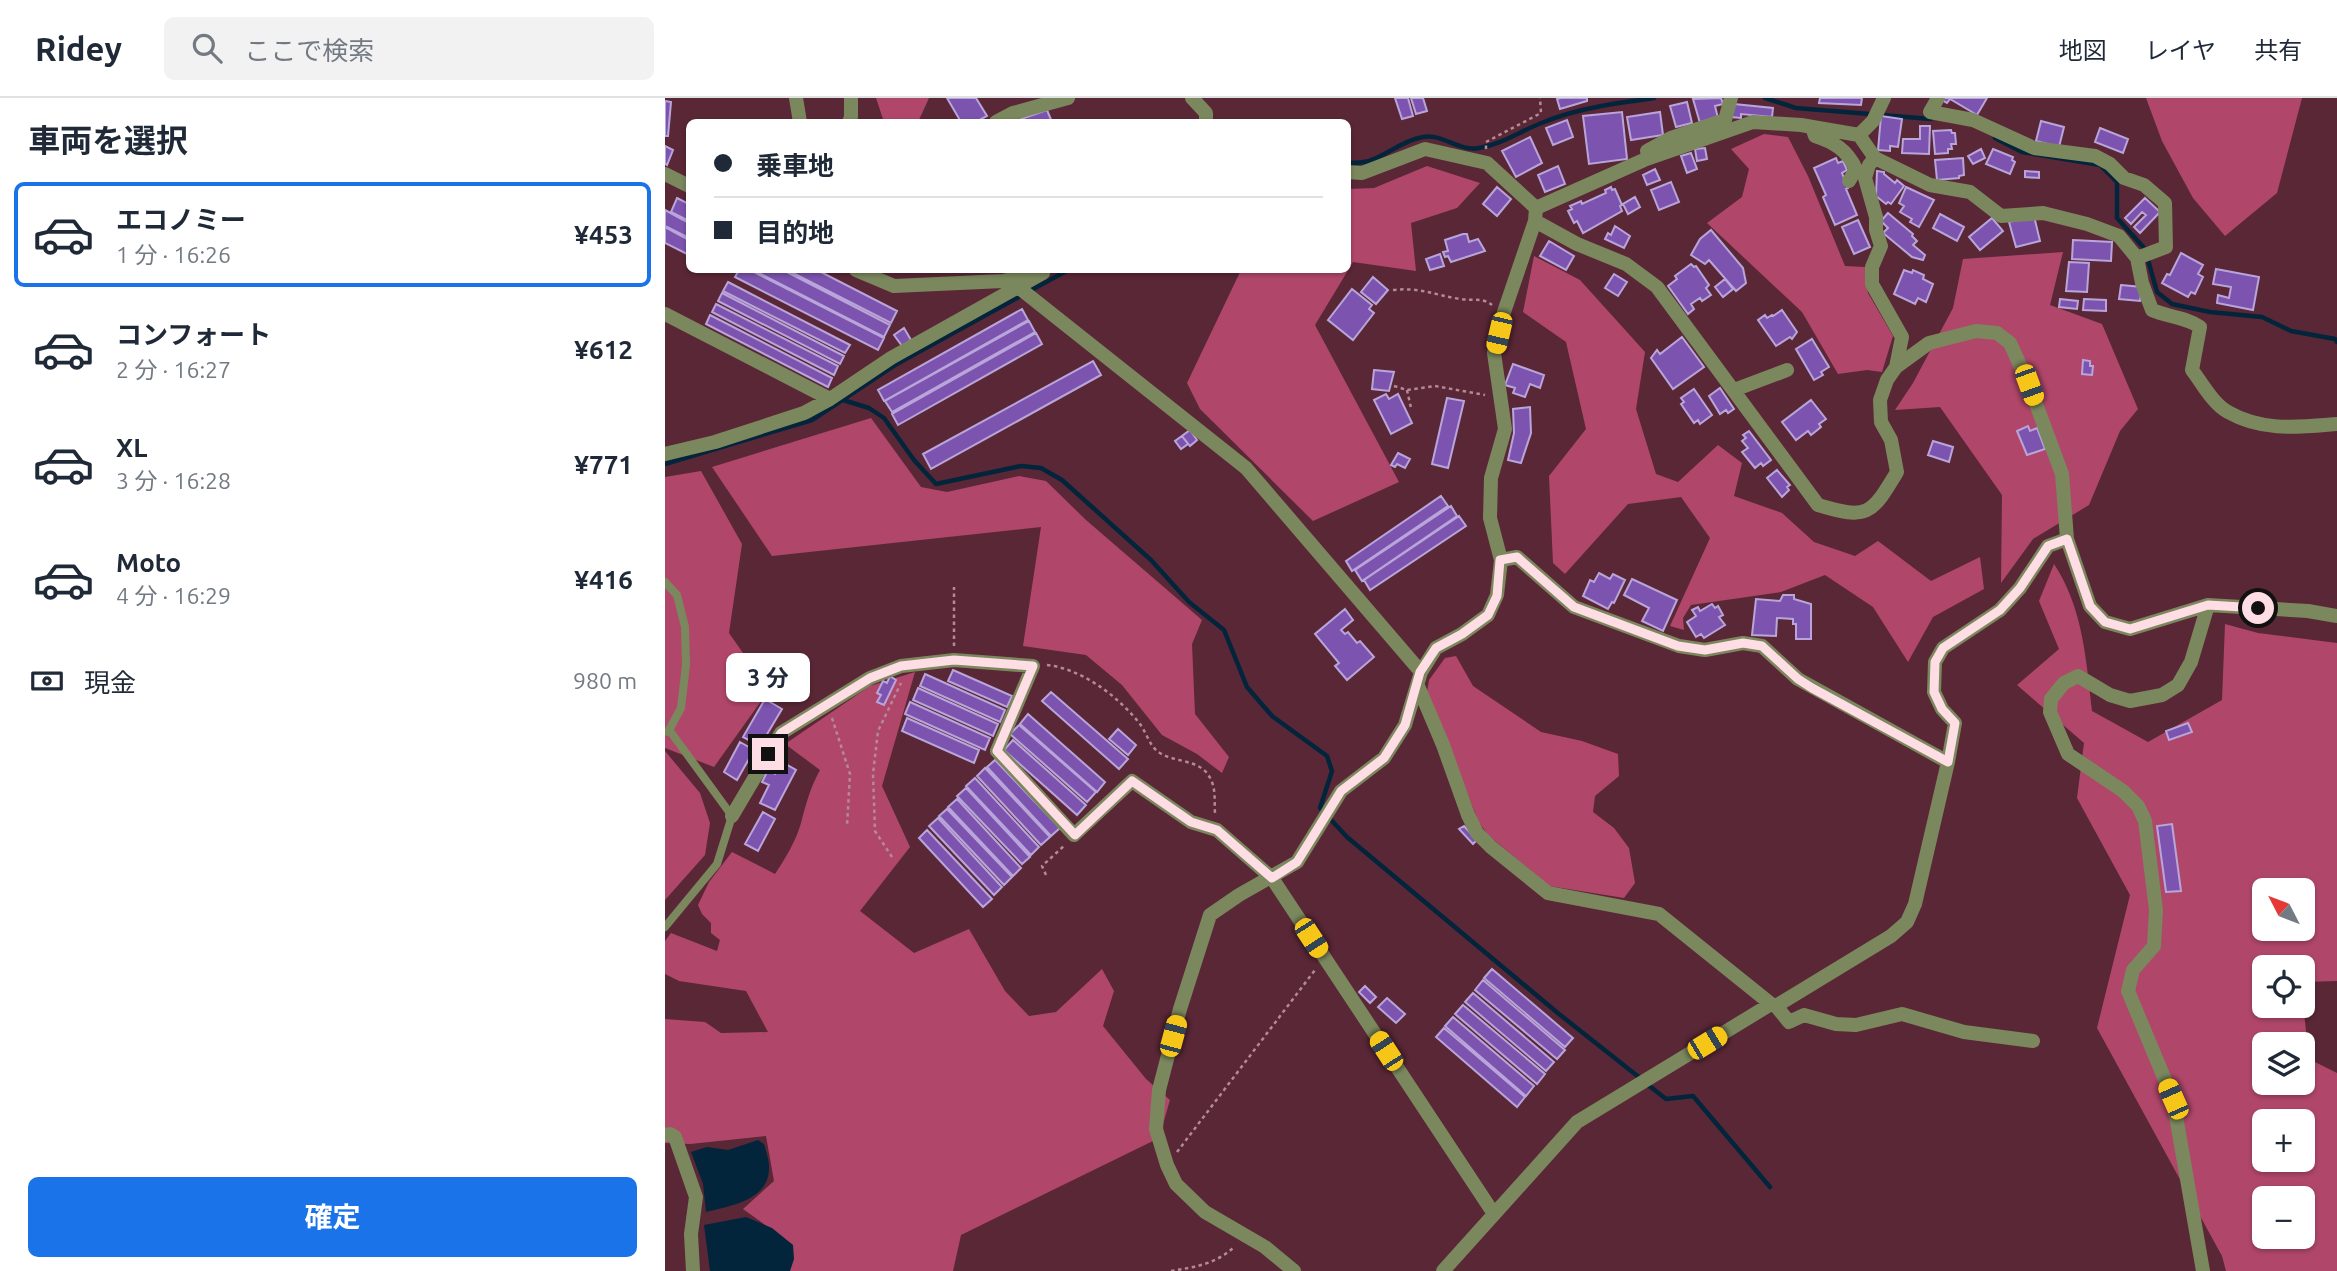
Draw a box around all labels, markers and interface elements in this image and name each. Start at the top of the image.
search box [164,17,654,80]
icon: search [188,29,226,67]
text: Ridey [35,30,122,67]
text: ここで検索 [244,36,374,65]
text: 地図 [2059,37,2107,64]
text: レイヤ [2145,37,2216,64]
text: 共有 [2254,37,2302,64]
text: 車両を選択 [28,122,188,158]
text: 乗車地 [756,151,834,180]
icon: car [32,203,95,266]
text: エコノミー [116,205,246,234]
text: 目的地 [756,218,834,247]
text: ¥453 [574,220,633,249]
text: 1 分 · 16:26 [116,242,231,267]
car [1485,310,1514,356]
icon: car [32,318,95,381]
text: コンフォート [116,320,271,349]
text: ¥612 [574,335,633,364]
text: 2 分 · 16:27 [116,357,231,382]
car [2012,362,2047,408]
icon: car [32,433,95,496]
text: XL [116,433,147,462]
text: ¥771 [574,450,633,479]
text: 3 分 · 16:28 [116,468,231,493]
icon: car [32,548,95,611]
text: Moto [116,548,181,577]
text: ¥416 [574,565,633,594]
text: 4 分 · 16:29 [116,583,231,608]
route start [2242,592,2274,624]
callout: 3 分 [726,652,810,702]
icon: cash [28,662,66,700]
text: 3 分 [747,665,789,690]
text: 現金 [84,668,136,697]
text: 980 m [573,668,637,693]
route end [752,738,784,770]
north arrow [2252,878,2315,942]
map controls [2252,878,2315,1249]
car [1291,915,1332,961]
button: locate [2252,955,2315,1018]
car [1158,1013,1189,1059]
car [1684,1023,1731,1063]
car [1366,1028,1407,1074]
button: layers [2252,1032,2315,1095]
car [2155,1076,2192,1122]
button: + [2252,1109,2315,1172]
button: 確定 [28,1177,637,1257]
button: − [2252,1186,2315,1249]

